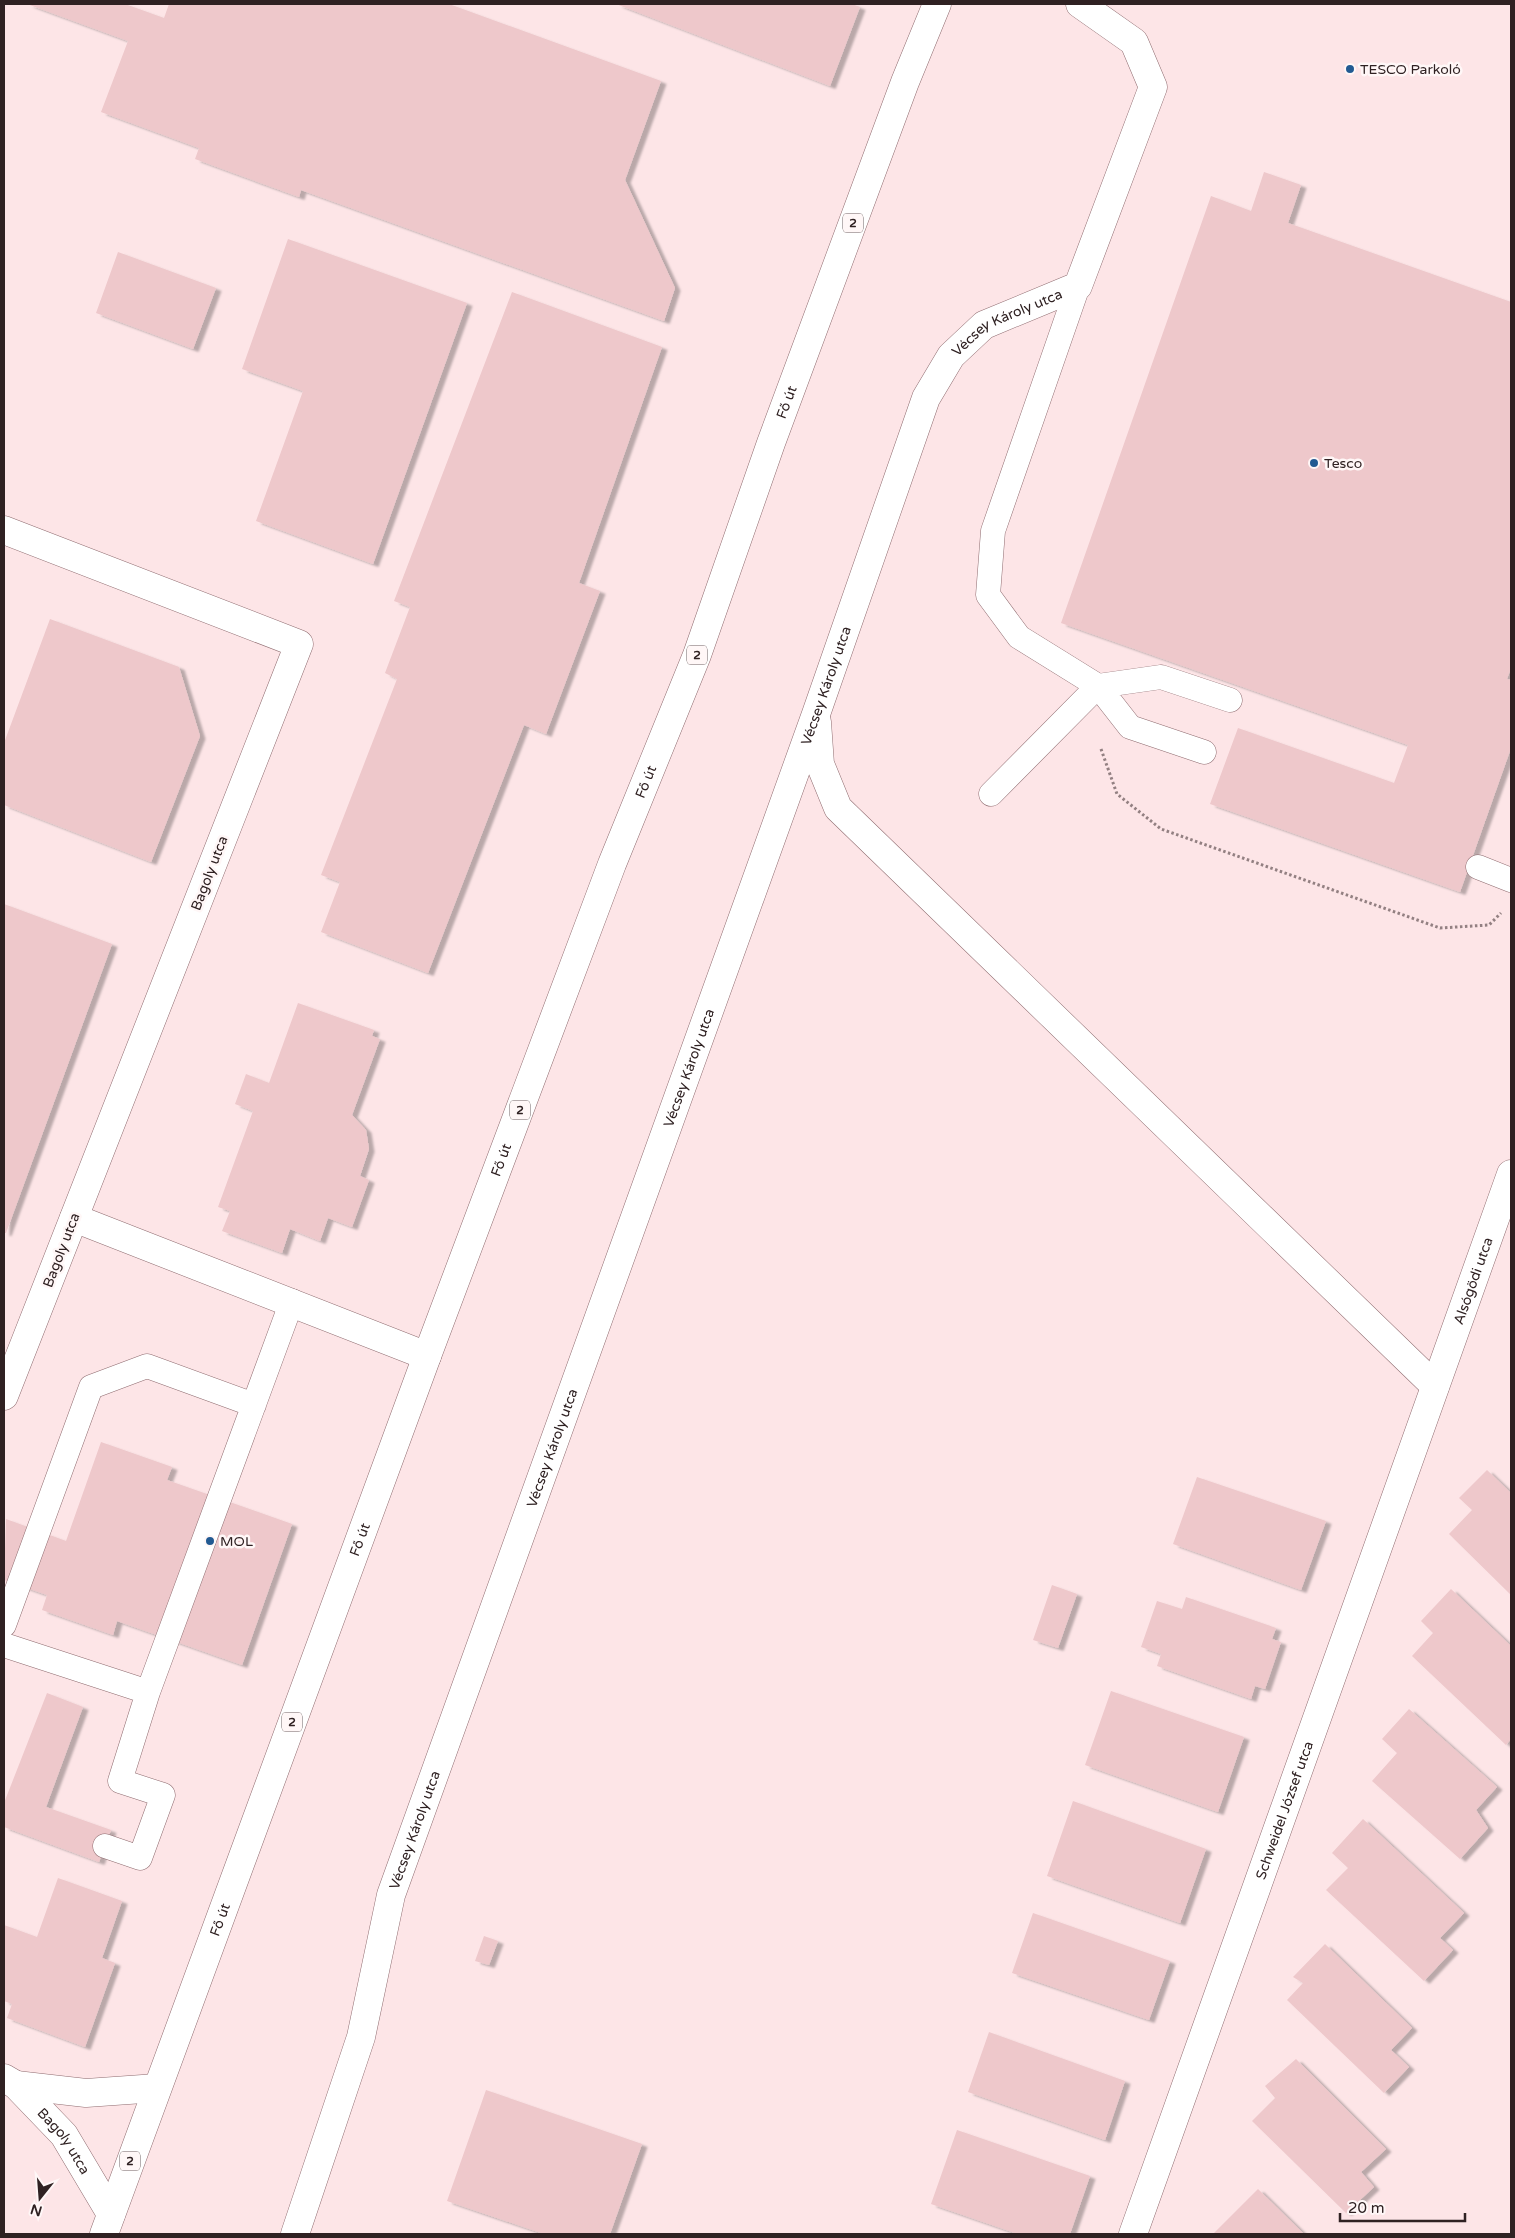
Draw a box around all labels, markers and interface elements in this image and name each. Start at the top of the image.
place label: TESCO Parkoló [1360,61,1461,78]
marker: TESCO Parkoló [1344,63,1356,75]
road number: 2 [843,214,863,232]
street label: Vécsey Károly utca [948,286,1065,360]
street label: Fő út [773,383,801,421]
place label: Tesco [1324,455,1362,472]
marker: Tesco [1308,457,1320,469]
street label: Vécsey Károly utca [797,624,855,748]
road number: 2 [687,646,707,664]
street label: Fő út [632,762,660,801]
street label: Bagoly utca [187,833,231,913]
street label: Vécsey Károly utca [660,1006,718,1130]
road number: 2 [510,1100,530,1120]
street label: Fő út [487,1141,515,1179]
street label: Bagoly utca [39,1210,83,1290]
street label: Alsógödi utca [1450,1235,1497,1327]
street label: Vécsey Károly utca [523,1387,581,1510]
street label: Fő út [346,1520,374,1559]
place label: MOL [220,1533,253,1550]
marker: MOL [204,1535,216,1547]
road number: 2 [282,1712,302,1731]
street label: Schweidel József utca [1252,1739,1317,1882]
street label: Vécsey Károly utca [386,1769,444,1892]
street label: Fő út [206,1900,234,1939]
street label: Bagoly utca [34,2105,93,2178]
road number: 2 [120,2152,140,2170]
north arrow [15,2173,65,2223]
scale bar [1340,2190,1465,2222]
text: 20 m [1348,2199,1385,2217]
text: N [28,2200,44,2220]

